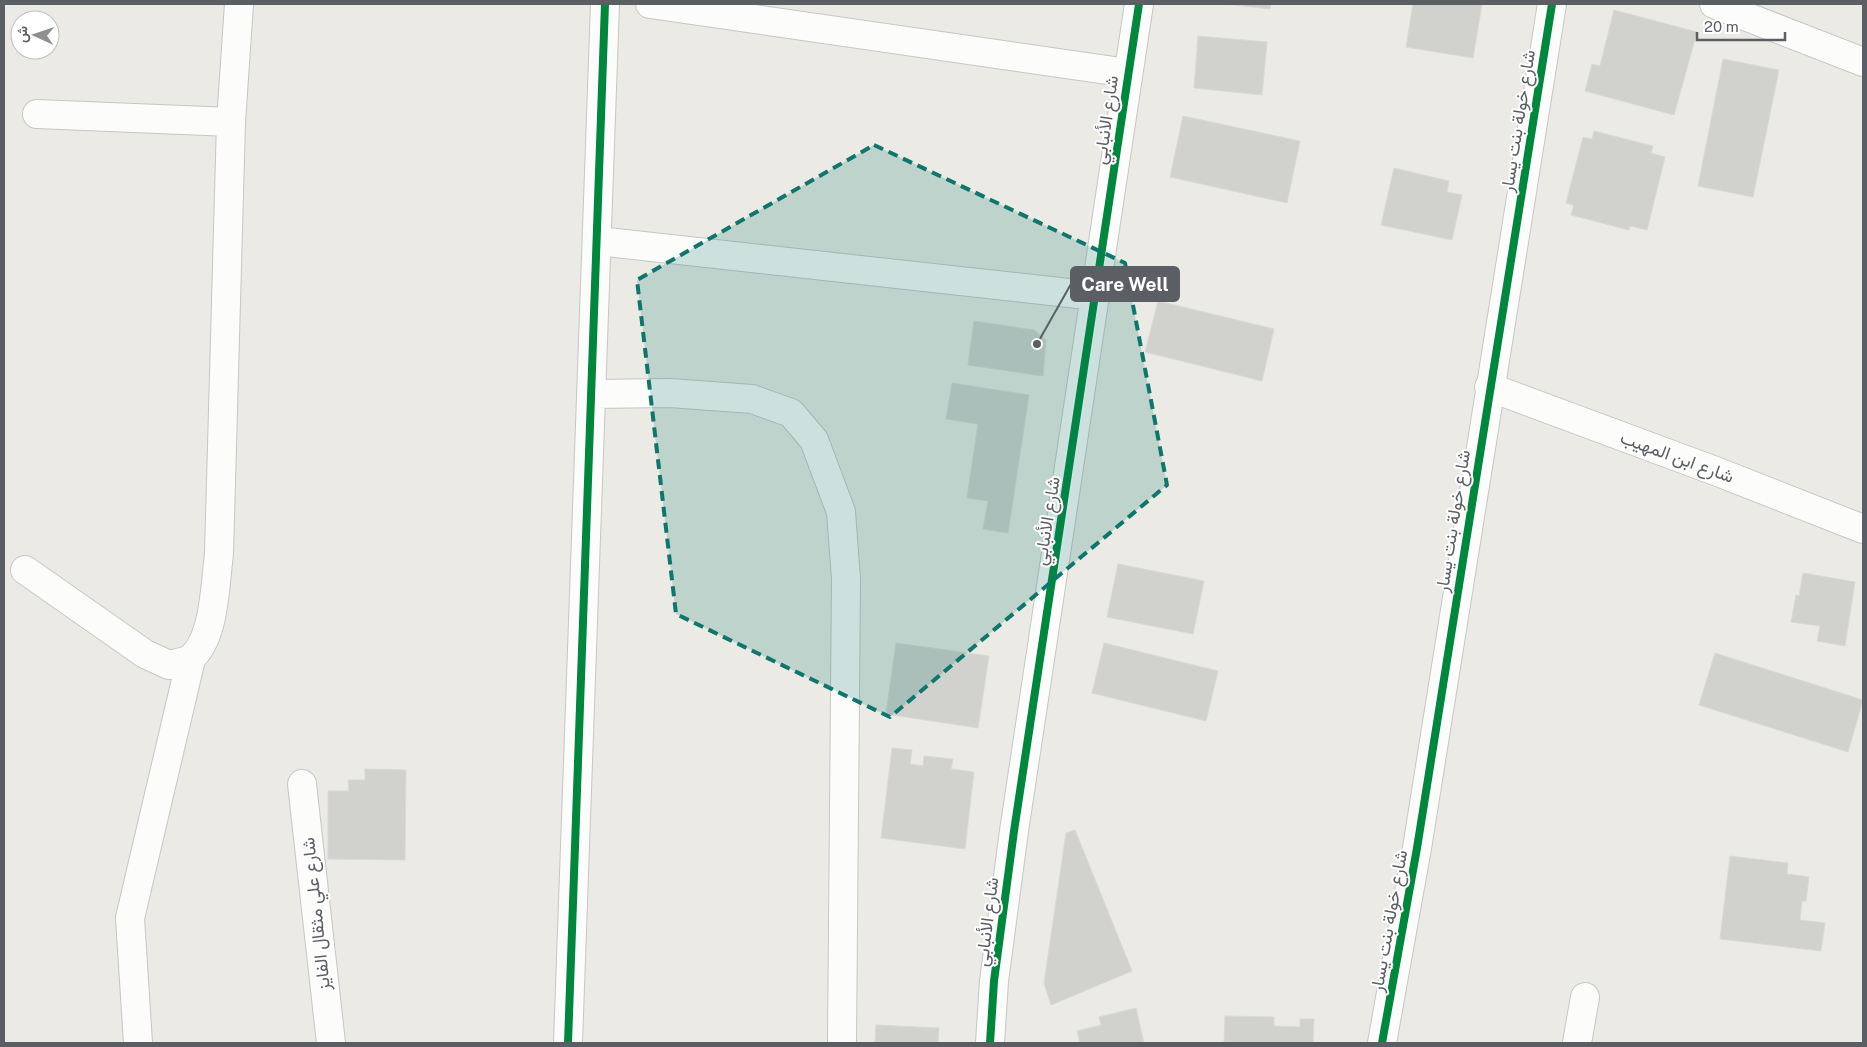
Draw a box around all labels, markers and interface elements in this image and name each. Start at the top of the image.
north arrow [10,10,60,60]
scale bar [1697,10,1784,42]
text: 20 m [1704,18,1739,35]
text: ش [14,25,31,43]
street label: شارع خولة بنت يسار [1496,48,1541,195]
street label: شارع الأنبابي [1089,74,1127,167]
callout: Care Well [1071,267,1179,301]
text: Care Well [1081,273,1169,295]
street label: شارع ابن المهيب [1617,426,1737,489]
street label: شارع خولة بنت يسار [1431,448,1476,595]
street label: شارع الأنبابي [1029,475,1069,568]
street label: شارع علي مثقال الفايز [297,836,339,993]
street label: شارع خولة بنت يسار [1366,848,1413,995]
street label: شارع الأنبابي [971,876,1007,968]

